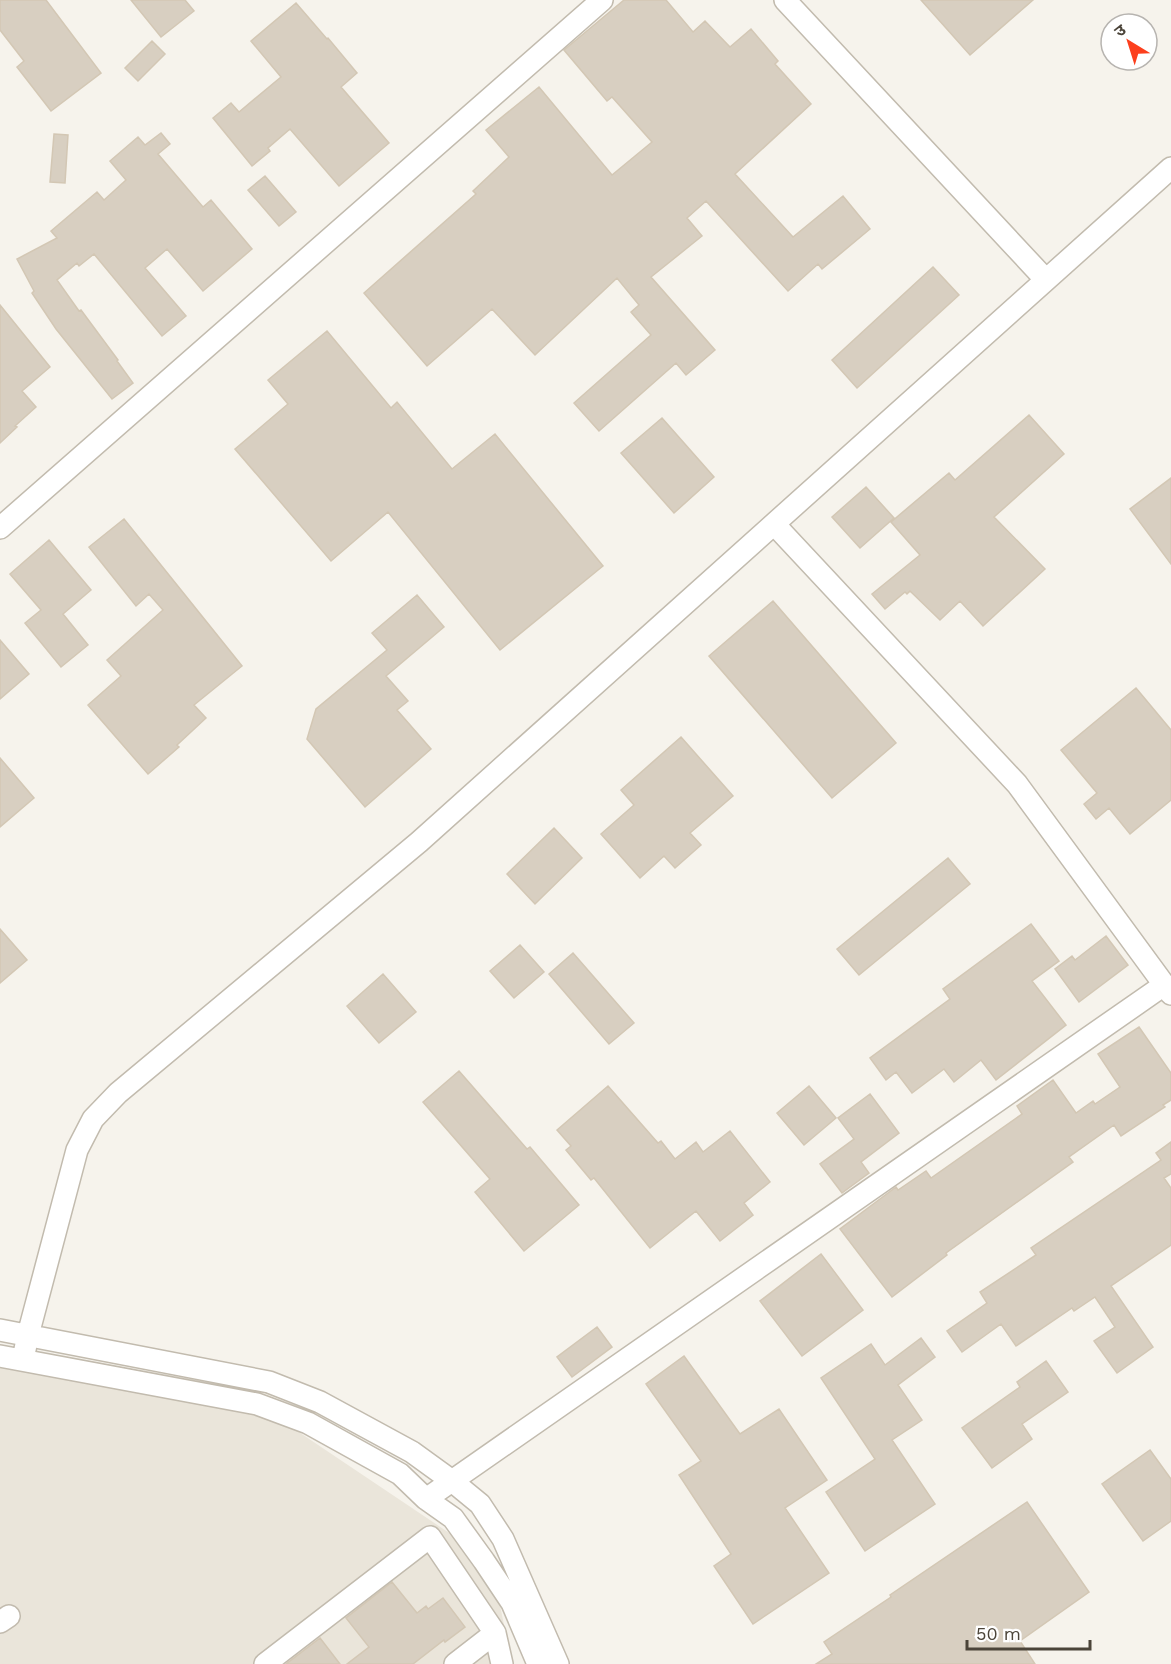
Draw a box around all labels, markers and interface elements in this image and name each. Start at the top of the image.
north arrow [1099,12,1159,72]
text: उ [1111,20,1130,41]
scale bar [967,1613,1090,1651]
text: 50 m [976,1623,1021,1644]

